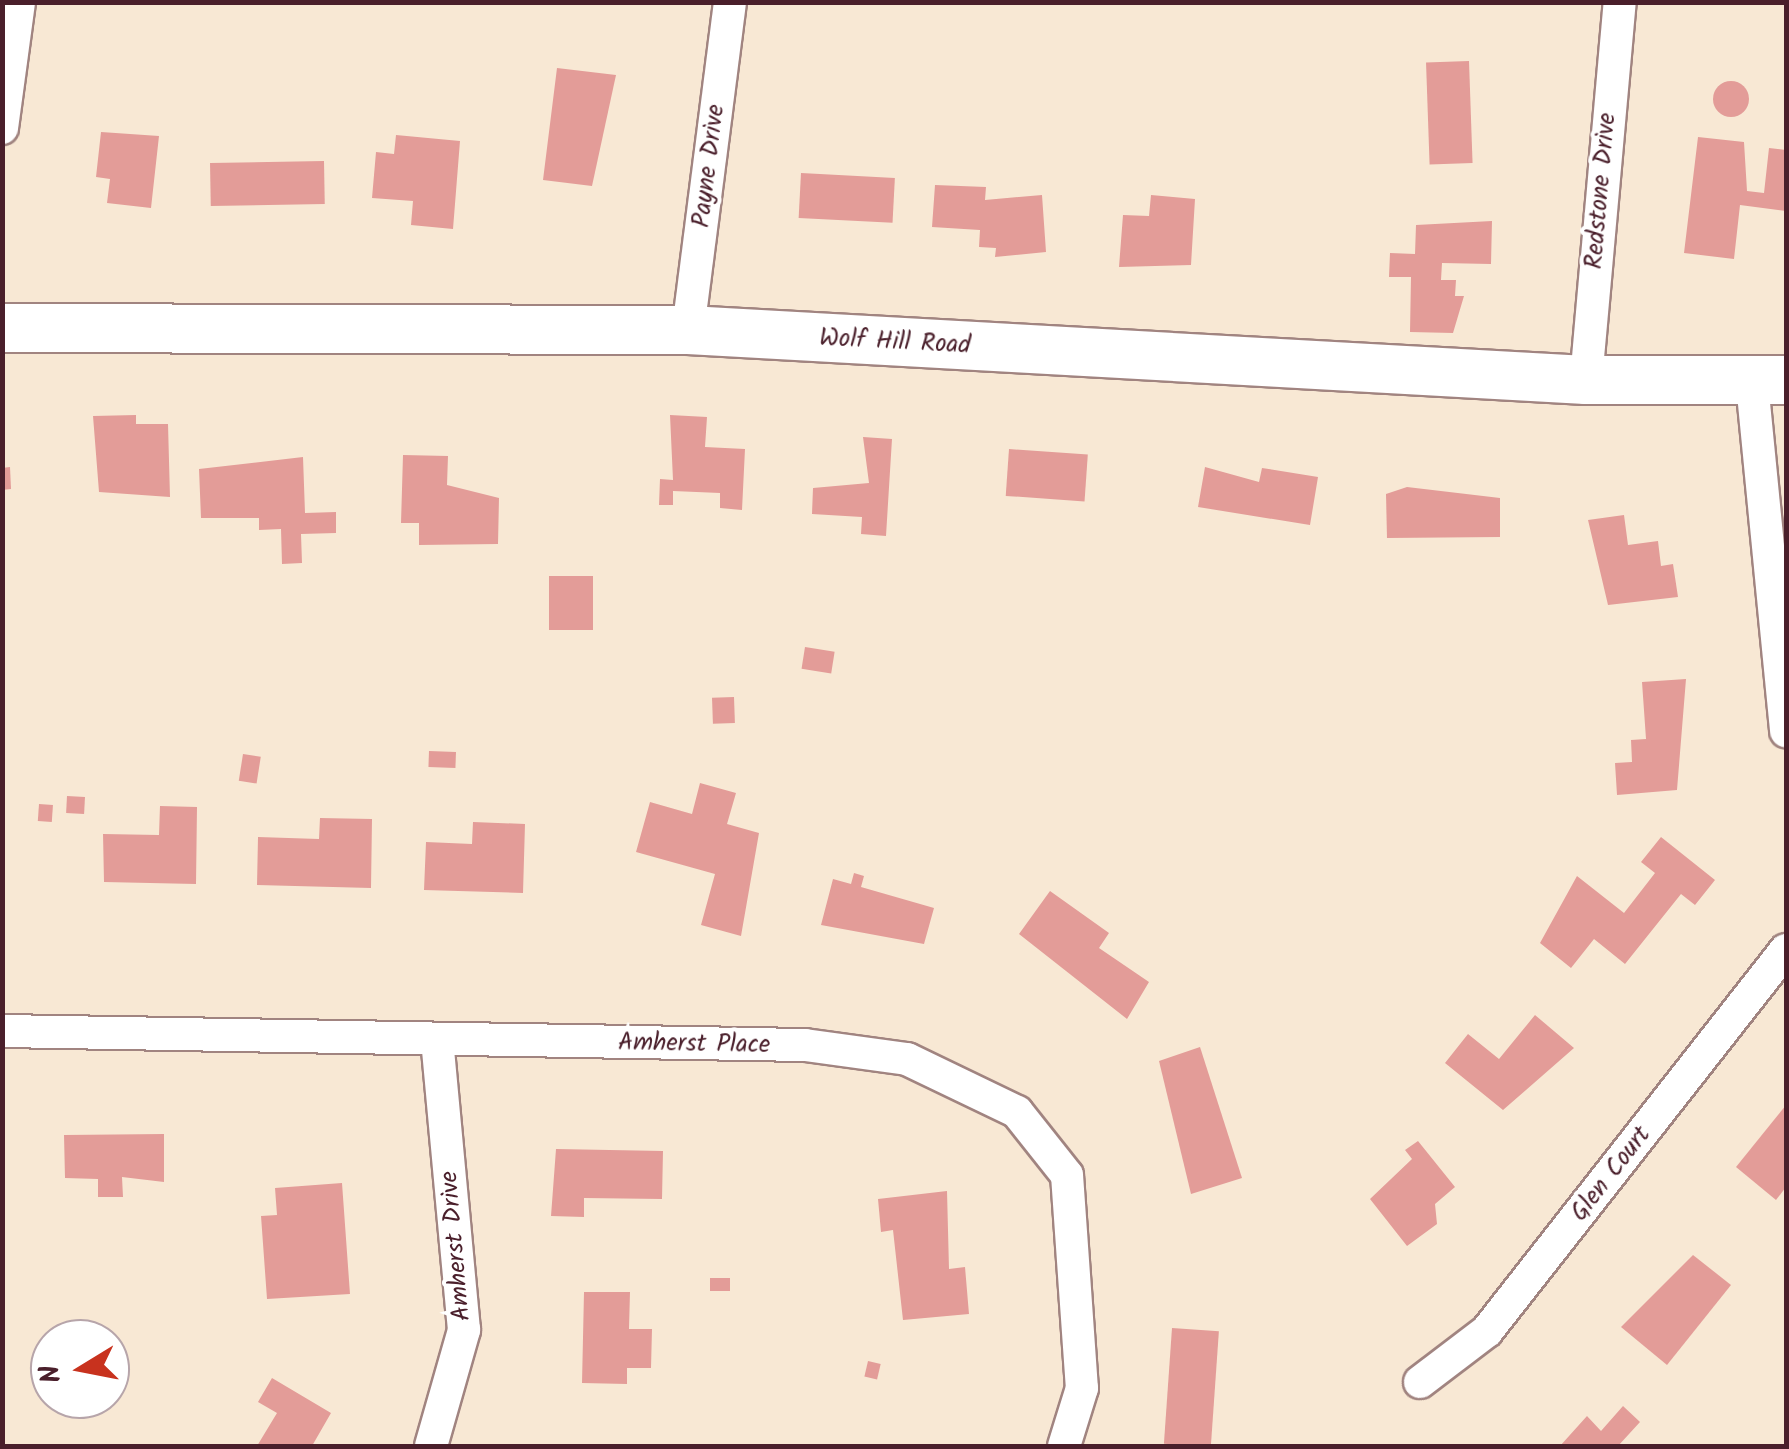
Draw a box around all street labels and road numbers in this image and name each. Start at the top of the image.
street label: Payne Drive [687,103,731,229]
street label: Redstone Drive [1579,112,1623,270]
street label: Wolf Hill Road [819,323,971,361]
street label: Amherst Place [618,1028,770,1060]
street label: Glen Court [1565,1121,1657,1227]
street label: Amherst Drive [434,1170,478,1322]

